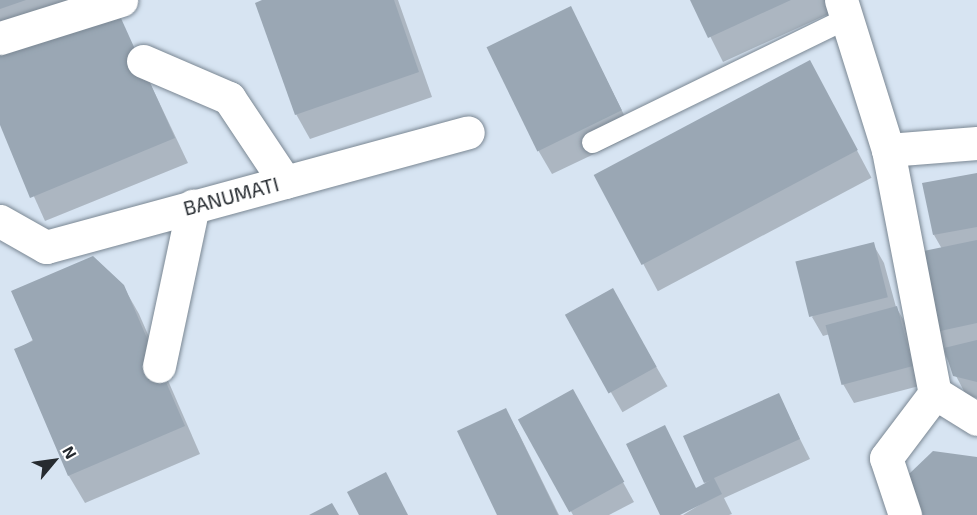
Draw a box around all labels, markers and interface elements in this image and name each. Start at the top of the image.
street label: BANUMATI [181,172,281,220]
north arrow [24,431,84,491]
text: N [59,442,81,462]

